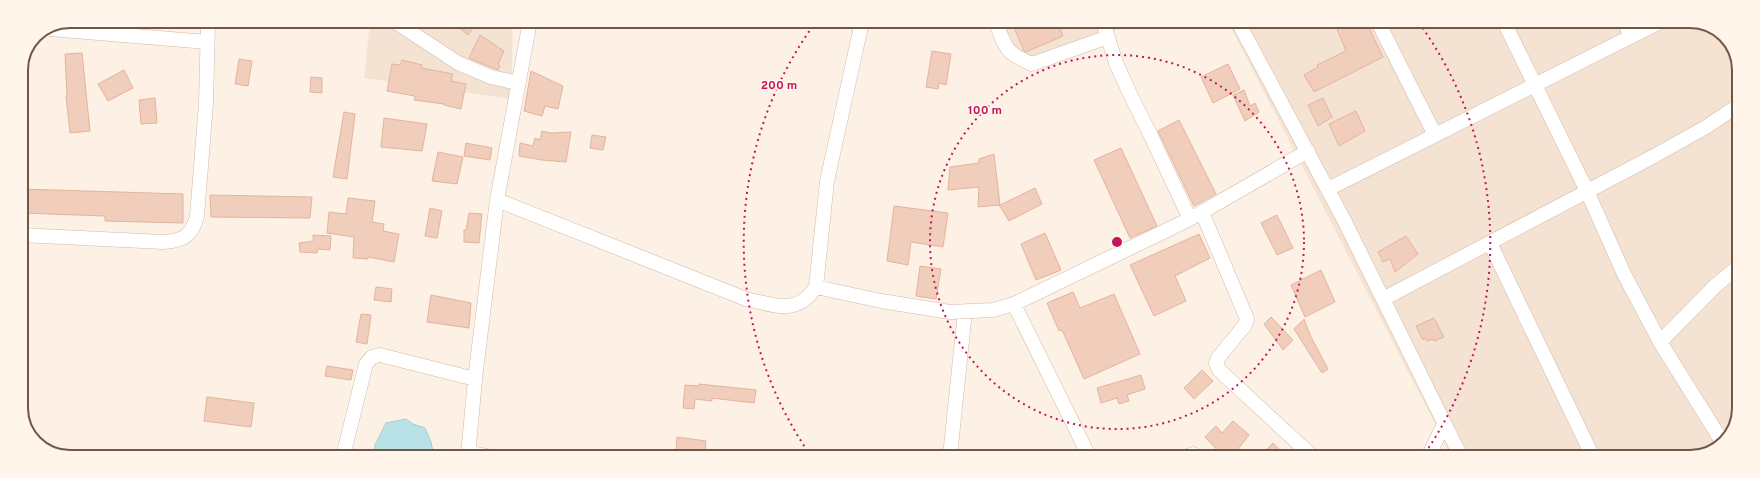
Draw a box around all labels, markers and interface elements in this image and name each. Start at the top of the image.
text: 200 m [761,78,797,94]
text: 100 m [968,103,1002,119]
centre of rings [1110,235,1124,249]

